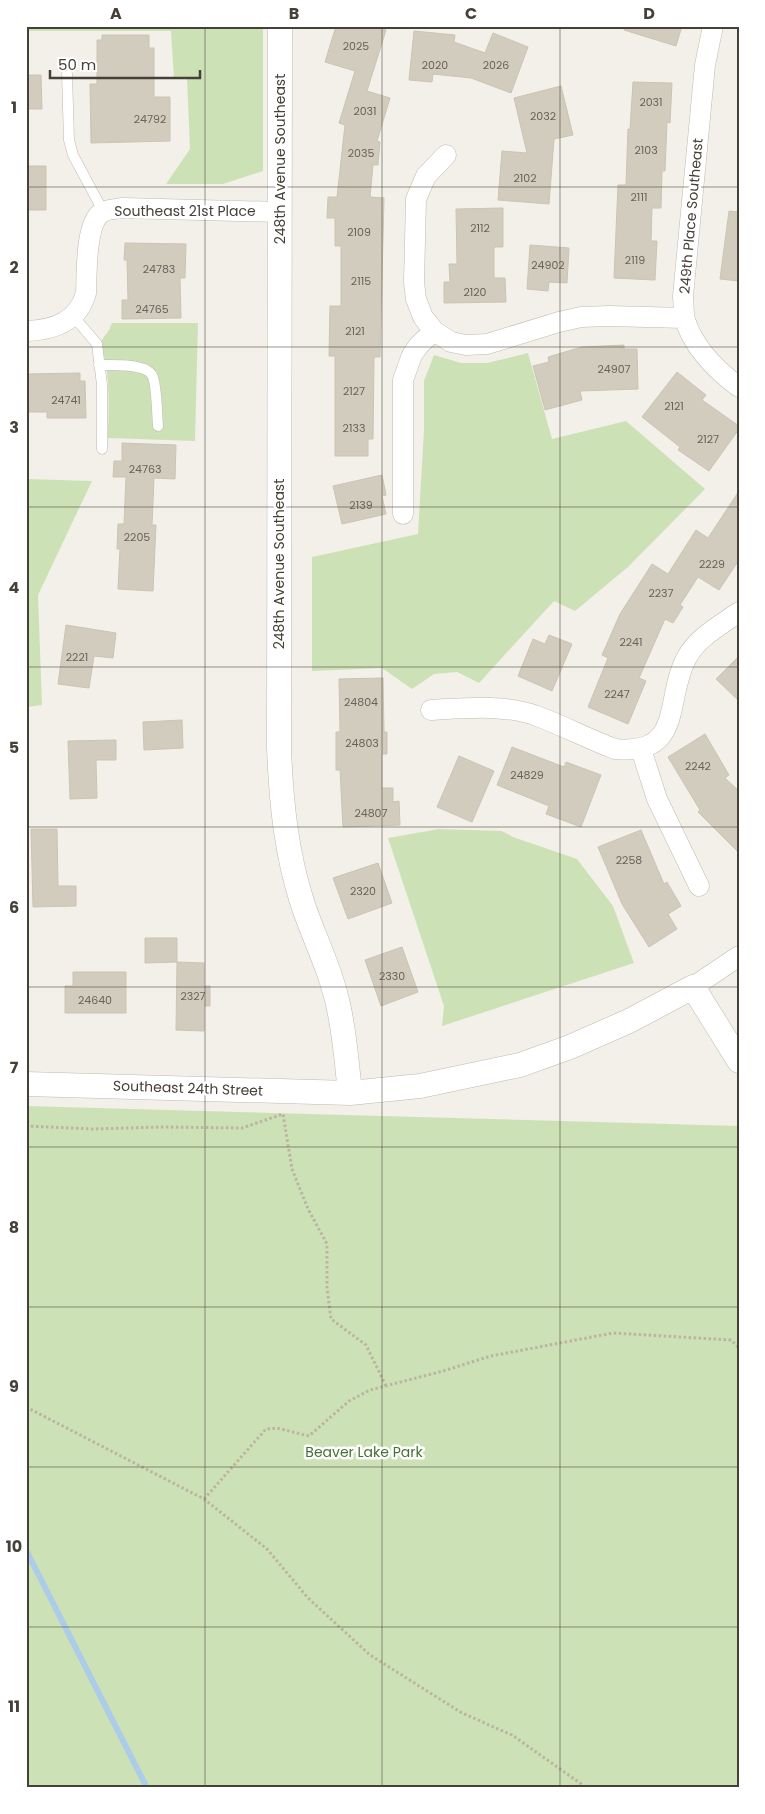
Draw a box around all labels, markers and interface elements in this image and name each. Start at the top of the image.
text: A [110,2,122,25]
text: B [289,2,299,25]
text: C [465,2,477,25]
text: D [643,2,655,25]
house number: 2025 [343,38,369,54]
scale bar [50,48,200,80]
text: 50 m [58,54,96,75]
house number: 2020 [422,57,448,73]
house number: 2026 [483,57,509,73]
street label: 248th Avenue Southeast [270,74,290,244]
house number: 2031 [639,94,663,110]
text: 1 [11,96,17,119]
house number: 2031 [353,103,377,119]
house number: 2032 [530,108,556,124]
house number: 24792 [134,111,166,127]
street label: 249th Place Southeast [674,137,708,295]
house number: 2103 [634,142,658,158]
house number: 2035 [348,145,374,161]
house number: 2102 [513,170,537,186]
house number: 2111 [631,189,647,205]
street label: Southeast 21st Place [114,201,256,221]
house number: 2112 [470,220,490,236]
house number: 2109 [347,224,371,240]
house number: 2119 [625,252,645,268]
text: 2 [9,256,19,279]
house number: 24902 [531,257,565,273]
house number: 24783 [143,261,175,277]
house number: 2115 [351,273,371,289]
house number: 2120 [463,284,487,300]
house number: 24765 [135,301,169,317]
house number: 2121 [345,323,365,339]
house number: 24907 [597,361,631,377]
house number: 2127 [343,383,365,399]
house number: 24741 [51,392,81,408]
house number: 2121 [664,398,684,414]
text: 3 [9,416,19,439]
house number: 2133 [343,420,365,436]
house number: 2127 [697,431,719,447]
house number: 24763 [129,461,161,477]
street label: 248th Avenue Southeast [269,479,289,649]
house number: 2139 [349,497,373,513]
house number: 2205 [124,529,150,545]
house number: 2229 [699,556,725,572]
text: 4 [9,576,20,599]
house number: 2237 [648,585,674,601]
house number: 2241 [619,634,643,650]
house number: 2221 [66,649,88,665]
house number: 2247 [604,686,630,702]
house number: 24804 [344,694,378,710]
house number: 24803 [345,735,379,751]
text: 5 [9,736,19,759]
house number: 2242 [685,758,711,774]
house number: 24829 [510,767,544,783]
house number: 24807 [354,805,388,821]
house number: 2258 [616,852,642,868]
house number: 2320 [350,883,376,899]
text: 6 [9,896,19,919]
house number: 2330 [379,968,405,984]
house number: 2327 [180,988,206,1004]
house number: 24640 [78,992,112,1008]
text: 7 [10,1056,19,1079]
street label: Southeast 24th Street [113,1075,263,1101]
text: 8 [9,1216,19,1239]
text: 9 [9,1375,19,1398]
park label: Beaver Lake Park [305,1442,423,1462]
text: 10 [6,1535,22,1558]
text: 11 [8,1695,20,1718]

